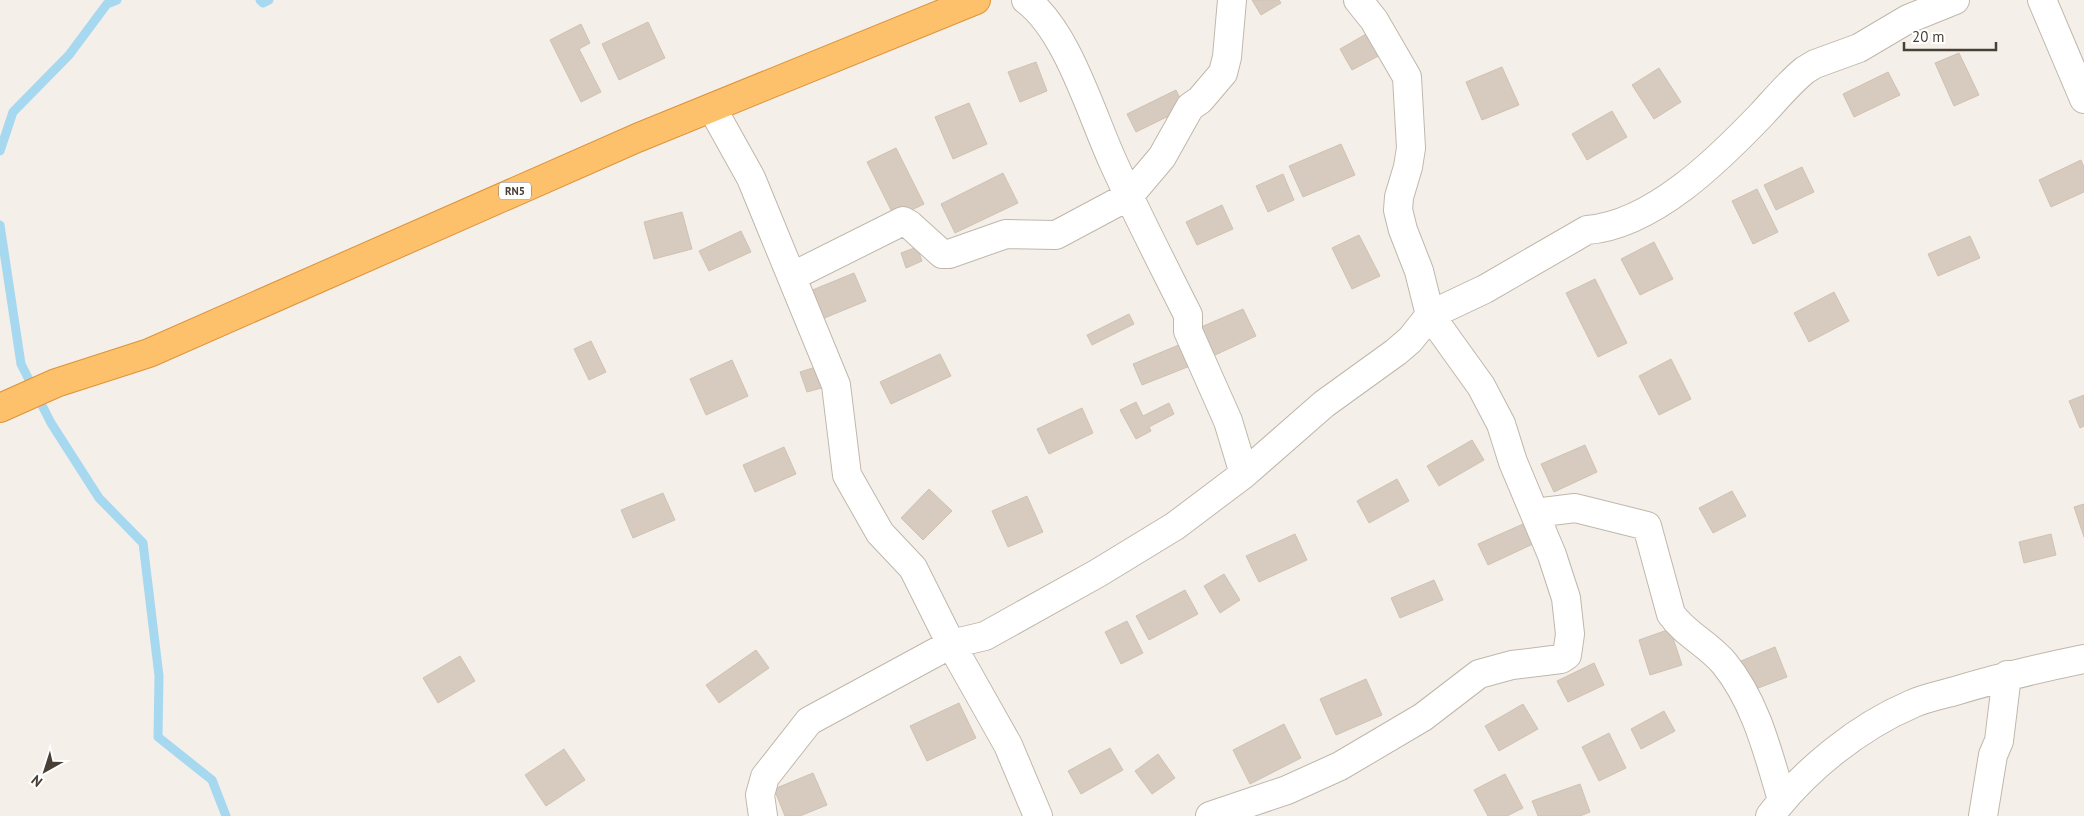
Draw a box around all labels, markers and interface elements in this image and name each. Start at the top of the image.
scale bar [1904,20,1996,52]
text: 20 m [1912,27,1945,46]
road number: RN5 [499,182,531,200]
north arrow [20,746,70,796]
text: N [28,771,46,791]

